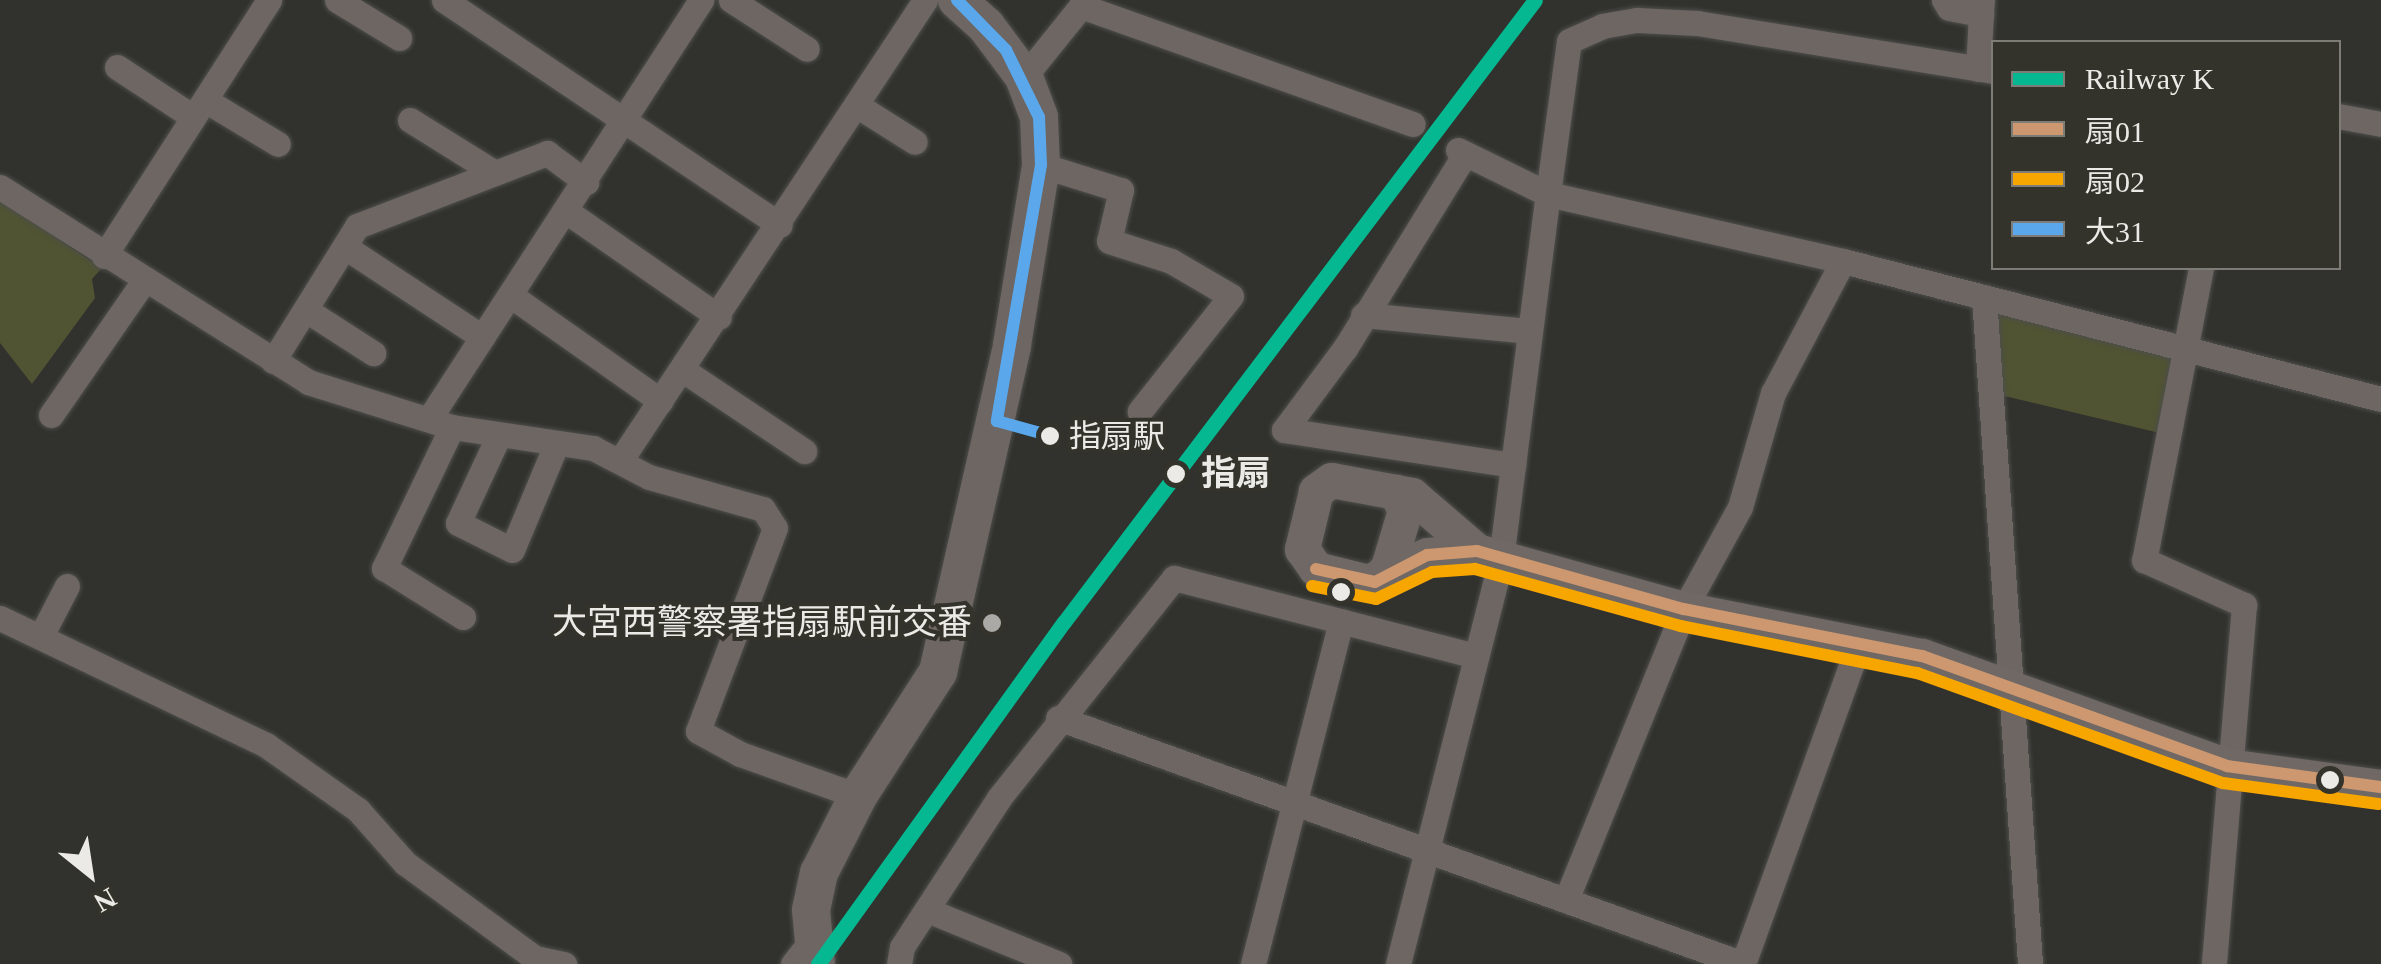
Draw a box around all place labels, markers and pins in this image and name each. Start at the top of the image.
place label: 指扇駅 [1069,417,1165,455]
marker: 指扇駅 [1040,426,1060,446]
place label: 指扇 [1201,453,1271,495]
marker: 指扇 [1160,458,1192,490]
unlabelled marker [1331,582,1351,602]
place label: 大宮西警察署指扇駅前交番 [552,602,972,644]
marker: 大宮西警察署指扇駅前交番 [981,612,1003,634]
unlabelled marker [2320,770,2340,790]

